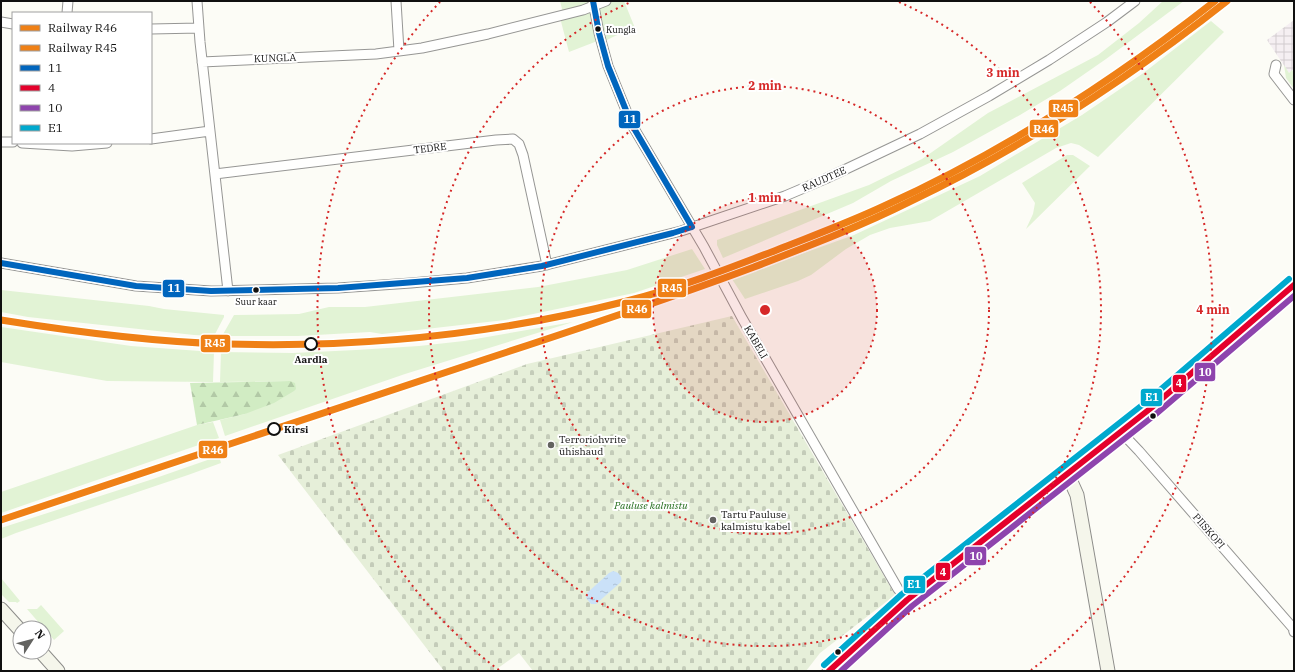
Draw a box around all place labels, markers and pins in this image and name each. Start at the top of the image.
marker: Kungla [593,24,603,34]
place label: Kungla [606,24,636,35]
marker: Suur kaar [251,285,261,295]
place label: Suur kaar [235,296,277,307]
centre of rings [758,303,772,317]
marker: Aardla [304,337,318,351]
place label: Aardla [295,353,328,366]
unlabelled marker [1148,411,1158,421]
marker: Kirsi [267,422,281,436]
place label: Kirsi [284,423,309,436]
place label: Terroriohvrite ühishaud [559,433,626,458]
marker: Terroriohvrite ühishaud [546,440,556,450]
place label: Tartu Pauluse kalmistu kabel [721,508,790,533]
marker: Tartu Pauluse kalmistu kabel [708,515,718,525]
unlabelled marker [833,647,843,657]

